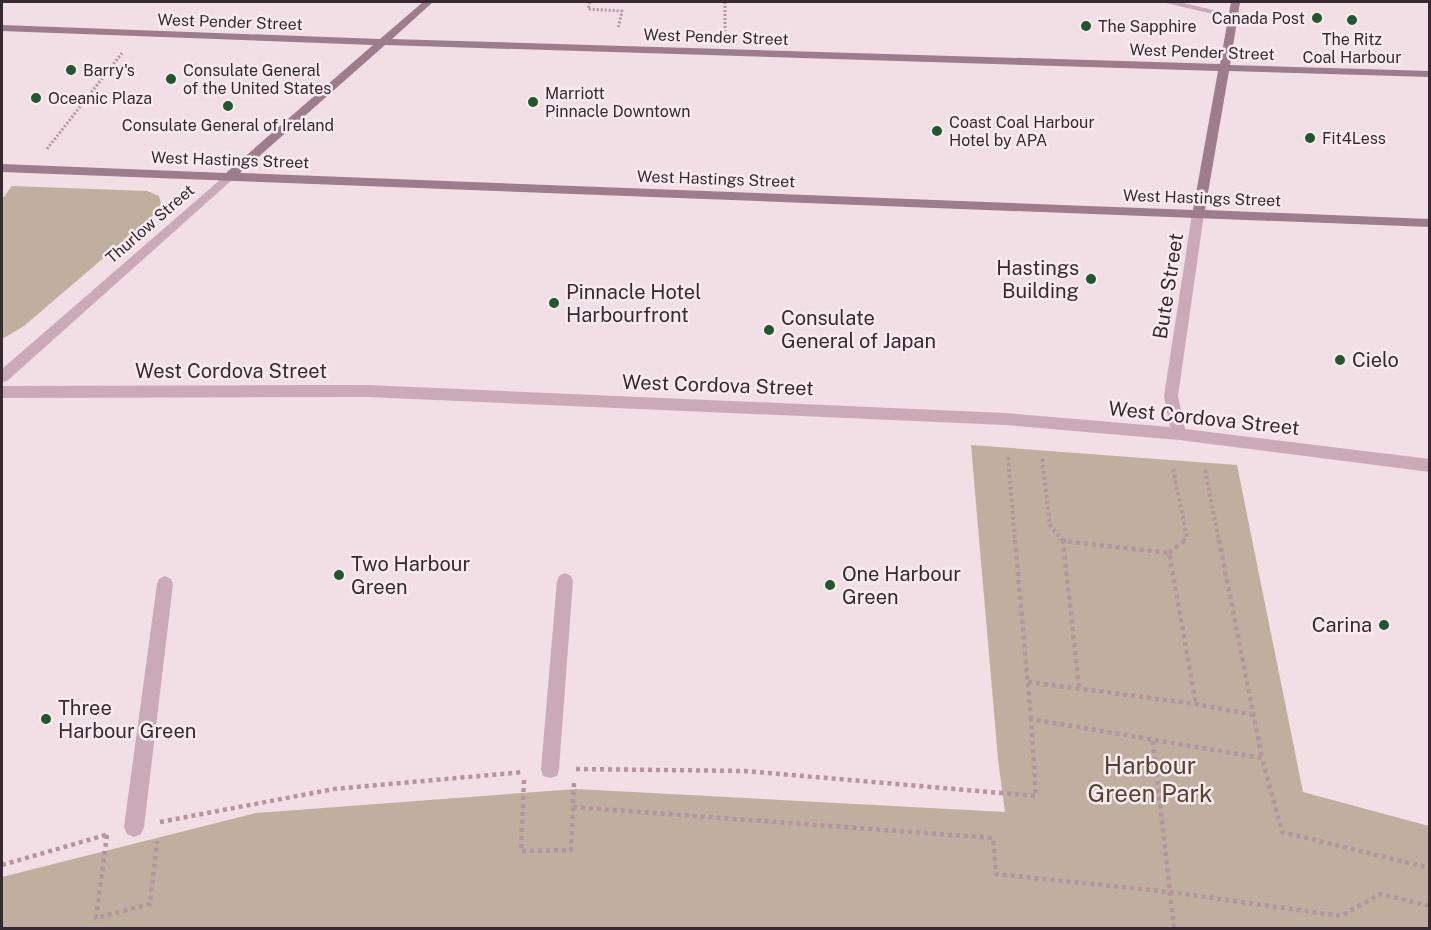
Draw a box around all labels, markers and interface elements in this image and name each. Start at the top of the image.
place label: Canada Post [1212,9,1305,28]
street label: West Pender Street [157,10,303,34]
marker: Canada Post [1310,11,1324,25]
marker: The Ritz Coal Harbour [1345,13,1359,27]
place label: The Sapphire [1098,17,1197,36]
marker: The Sapphire [1079,19,1093,33]
street label: West Pender Street [643,25,789,49]
place label: The Ritz Coal Harbour [1302,30,1402,67]
street label: West Pender Street [1129,40,1275,64]
place label: Barry's [83,61,135,80]
place label: Consulate General of the United States [183,61,331,98]
marker: Barry's [64,63,78,77]
marker: Consulate General of the United States [164,72,178,86]
place label: Marriott Pinnacle Downtown [545,84,690,121]
place label: Oceanic Plaza [48,89,152,108]
marker: Oceanic Plaza [29,91,43,105]
marker: Marriott Pinnacle Downtown [526,95,540,109]
marker: Consulate General of Ireland [221,99,235,113]
place label: Coast Coal Harbour Hotel by APA [949,113,1095,150]
place label: Consulate General of Ireland [122,116,334,135]
marker: Coast Coal Harbour Hotel by APA [930,124,944,138]
place label: Fit4Less [1322,129,1386,148]
marker: Fit4Less [1303,131,1317,145]
street label: West Hastings Street [151,148,309,172]
street label: West Hastings Street [637,167,795,191]
street label: Thurlow Street [102,180,198,268]
street label: West Hastings Street [1123,186,1281,210]
street label: Bute Street [1148,231,1188,341]
place label: Hastings Building [996,256,1079,303]
marker: Hastings Building [1084,272,1098,286]
place label: Pinnacle Hotel Harbourfront [566,280,701,327]
marker: Pinnacle Hotel Harbourfront [547,296,561,310]
place label: Consulate General of Japan [781,306,936,353]
marker: Consulate General of Japan [762,323,776,337]
place label: Cielo [1352,348,1399,372]
marker: Cielo [1333,353,1347,367]
street label: West Cordova Street [135,359,327,383]
street label: West Cordova Street [622,370,814,400]
street label: West Cordova Street [1107,396,1301,440]
place label: Two Harbour Green [351,552,471,599]
place label: One Harbour Green [842,562,961,609]
marker: Two Harbour Green [332,568,346,582]
marker: One Harbour Green [823,578,837,592]
place label: Carina [1312,613,1372,637]
marker: Carina [1377,618,1391,632]
place label: Three Harbour Green [58,696,196,743]
marker: Three Harbour Green [39,712,53,726]
park label: Harbour Green Park [1088,751,1212,807]

